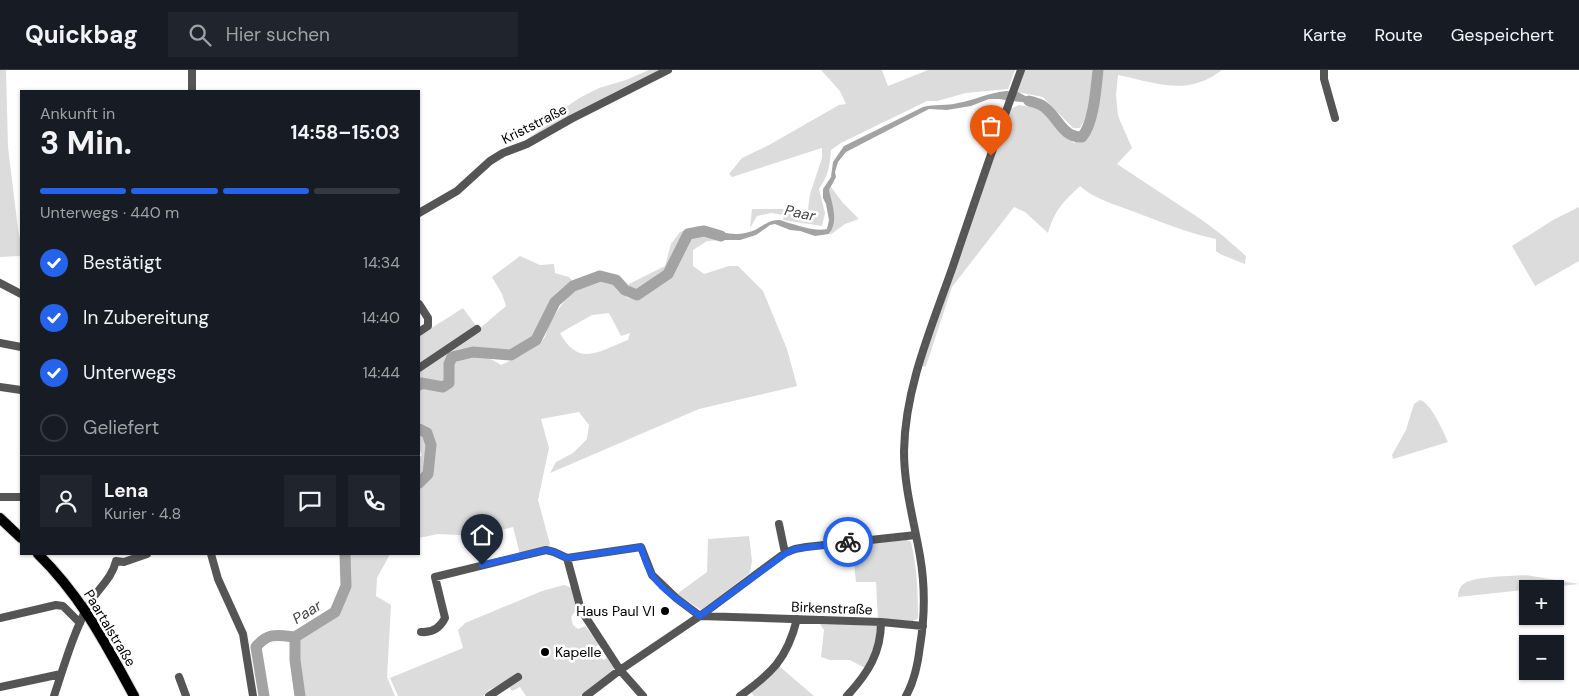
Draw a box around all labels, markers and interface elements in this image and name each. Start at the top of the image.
search box [168,12,518,57]
text: Quickbag [25,19,138,50]
icon: search [186,21,214,49]
text: Hier suchen [226,22,330,47]
text: Karte [1303,23,1347,47]
text: Route [1375,23,1423,47]
text: Gespeichert [1451,23,1554,47]
street label: Kriststraße [498,100,570,148]
text: Ankunft in [40,103,115,124]
pin [970,105,1012,156]
icon: bag [977,112,1005,140]
text: 14:58–15:03 [290,120,400,145]
text: 3 Min. [40,122,132,164]
water label: Paar [783,200,818,226]
text: Unterwegs · 440 m [40,202,179,223]
icon: check [40,249,68,277]
text: Bestätigt [83,250,162,275]
text: 14:34 [363,252,400,273]
icon: check [40,304,68,332]
text: In Zubereitung [83,305,209,330]
text: 14:40 [361,307,400,328]
icon: check [40,359,68,387]
text: Unterwegs [83,360,176,385]
text: 14:44 [363,362,400,383]
text: Geliefert [83,415,159,440]
button: person [40,475,92,527]
button: chat [284,475,336,527]
button: phone [348,475,400,527]
text: Lena [104,478,148,503]
text: Kurier · 4.8 [104,503,181,524]
pin [461,514,503,565]
courier [823,517,873,567]
icon: home [468,521,496,549]
icon: bike [834,528,862,556]
map controls [1519,580,1564,680]
button: + [1519,580,1564,625]
street label: Paartalstraße [80,586,140,670]
water label: Paar [289,595,326,629]
street label: Birkenstraße [791,598,873,618]
place label: Haus Paul VI [576,602,655,620]
marker: Haus Paul VI [659,605,671,617]
button: − [1519,635,1564,680]
place label: Kapelle [555,643,601,661]
marker: Kapelle [539,646,551,658]

